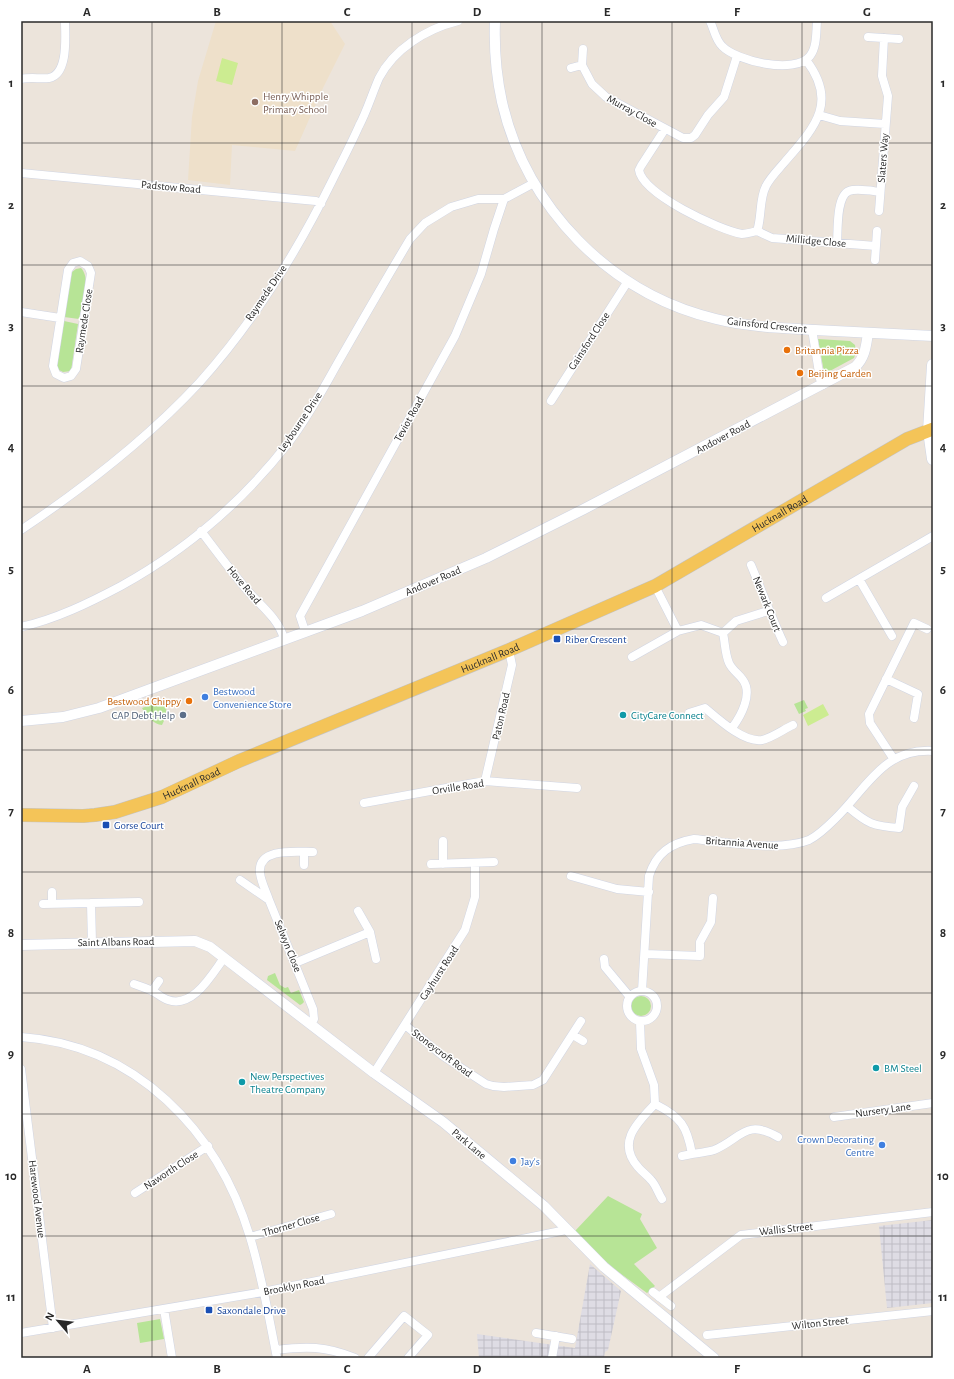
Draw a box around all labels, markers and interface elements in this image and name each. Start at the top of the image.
text: A [83,6,91,19]
text: B [213,6,221,19]
text: C [344,6,351,19]
text: D [473,6,482,19]
text: E [604,6,611,19]
text: F [734,6,741,19]
text: G [863,6,871,19]
text: 1 [9,77,13,90]
text: 1 [941,77,945,90]
place label: Henry Whipple Primary School [263,91,328,115]
street label: Murray Close [605,93,659,129]
marker: Henry Whipple Primary School [250,97,260,107]
street label: Slaters Way [876,133,890,183]
street label: Padstow Road [141,179,202,195]
text: 2 [8,199,14,212]
text: 2 [940,199,946,212]
street label: Millidge Close [785,233,847,249]
street label: Raymede Drive [243,263,289,323]
street label: Raymede Close [73,288,95,354]
street label: Gainsford Close [566,310,612,372]
street label: Gainsford Crescent [727,315,808,335]
text: 3 [8,320,14,333]
text: 3 [940,320,946,333]
marker: Britannia Pizza [782,345,792,355]
place label: Britannia Pizza [795,345,859,356]
marker: Beijing Garden [795,368,805,378]
place label: Beijing Garden [808,368,871,379]
street label: Leybourne Drive [276,390,324,454]
street label: Teviot Road [392,394,426,443]
street label: Andover Road [694,418,752,456]
text: 4 [8,441,15,454]
text: 4 [940,441,947,454]
street label: Hucknall Road [750,493,809,534]
text: 5 [8,563,14,576]
text: 5 [940,563,946,576]
street label: Hove Road [225,564,263,606]
street label: Andover Road [403,564,463,598]
street label: Newark Court [751,575,783,634]
marker: Riber Crescent [552,634,562,644]
place label: Riber Crescent [565,634,627,645]
street label: Hucknall Road [459,641,521,675]
text: 6 [8,684,14,697]
text: 6 [940,684,946,697]
place label: Bestwood Convenience Store [213,686,292,710]
street label: Paton Road [490,691,512,741]
marker: Bestwood Convenience Store [200,692,210,702]
place label: Bestwood Chippy [107,696,181,707]
marker: Bestwood Chippy [184,696,194,706]
place label: CAP Debt Help [112,710,175,721]
marker: CAP Debt Help [178,710,188,720]
marker: CityCare Connect [618,710,628,720]
place label: CityCare Connect [631,710,704,721]
street label: Hucknall Road [161,765,222,801]
street label: Orville Road [431,777,485,797]
text: 7 [8,805,14,818]
text: 7 [940,805,946,818]
marker: Gorse Court [101,820,111,830]
place label: Gorse Court [114,820,164,831]
street label: Britannia Avenue [705,835,779,851]
street label: Selwyn Close [273,918,303,974]
text: 8 [8,927,14,940]
text: 8 [940,927,946,940]
street label: Saint Albans Road [77,936,155,948]
street label: Gayhurst Road [417,944,461,1002]
street label: Stoneycroft Road [410,1027,475,1079]
text: 9 [8,1048,14,1061]
text: 9 [940,1048,946,1061]
marker: BM Steel [871,1063,881,1073]
place label: BM Steel [884,1063,922,1074]
place label: New Perspectives Theatre Company [250,1071,326,1095]
marker: New Perspectives Theatre Company [237,1077,247,1087]
street label: Nursery Lane [854,1101,912,1119]
street label: Park Lane [450,1127,488,1161]
place label: Crown Decorating Centre [797,1134,875,1158]
marker: Crown Decorating Centre [877,1140,887,1150]
street label: Naworth Close [142,1148,200,1192]
marker: Jay's [508,1156,518,1166]
place label: Jay's [521,1156,540,1167]
street label: Harewood Avenue [27,1159,47,1239]
text: 10 [5,1170,17,1183]
text: 10 [937,1170,949,1183]
street label: Thorner Close [261,1212,321,1238]
street label: Wallis Street [758,1221,814,1237]
street label: Brooklyn Road [263,1275,326,1297]
text: 11 [6,1291,16,1304]
text: 11 [938,1291,948,1304]
north arrow [38,1301,78,1341]
marker: Saxondale Drive [204,1305,214,1315]
place label: Saxondale Drive [217,1305,286,1316]
text: N [43,1311,56,1323]
street label: Wilton Street [791,1314,850,1331]
text: A [83,1363,91,1376]
text: B [213,1363,221,1376]
text: C [344,1363,351,1376]
text: D [473,1363,482,1376]
text: E [604,1363,611,1376]
text: F [734,1363,741,1376]
text: G [863,1363,871,1376]

